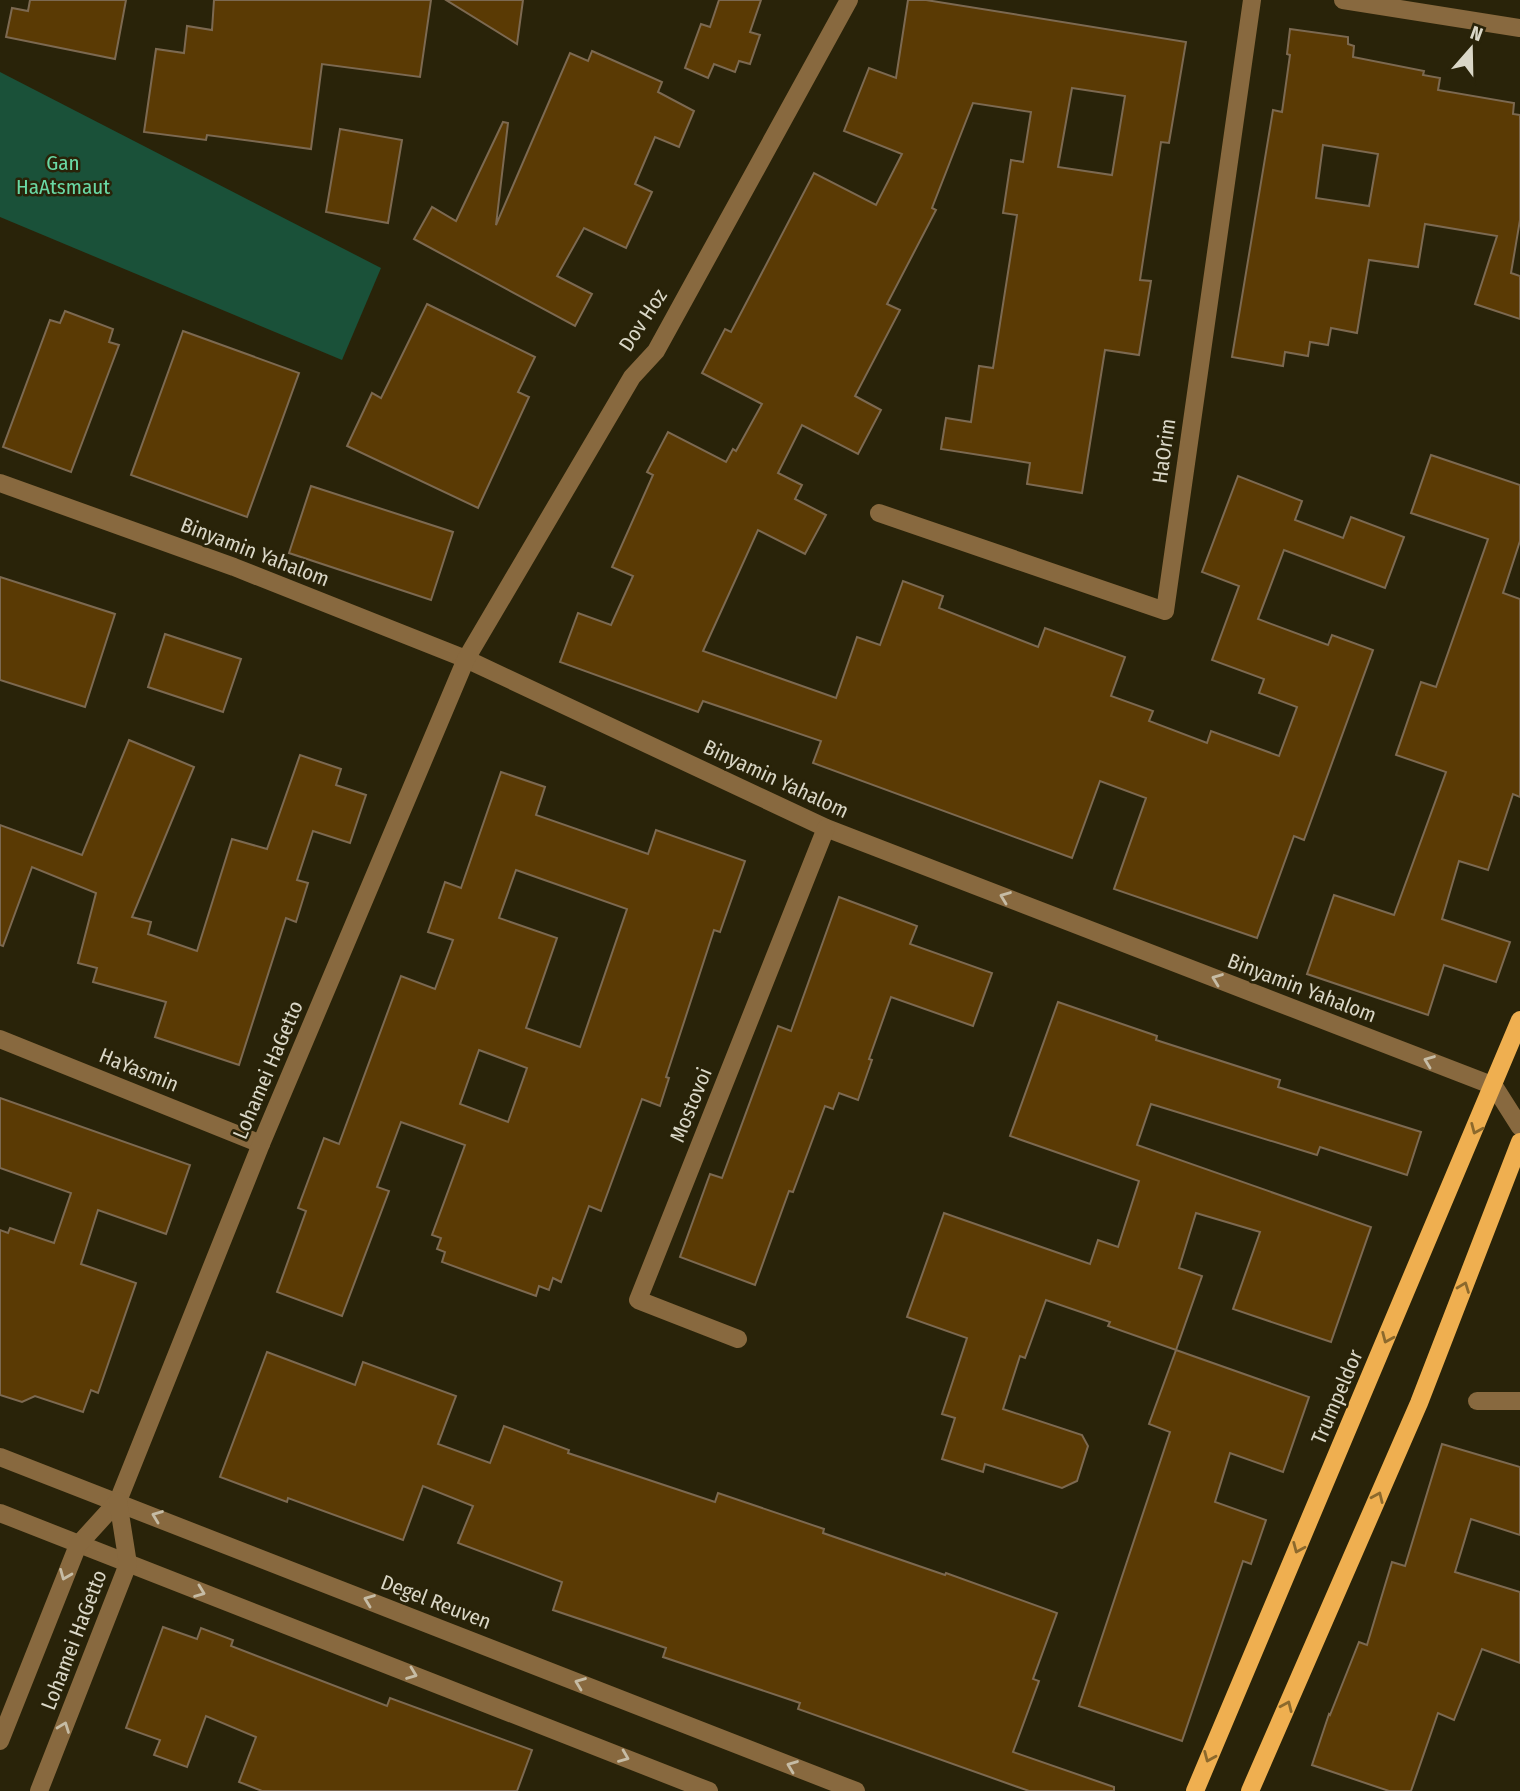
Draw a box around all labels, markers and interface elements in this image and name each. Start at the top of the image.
north arrow [1436,14,1506,84]
text: N [1467,21,1486,46]
park label: Gan HaAtsmaut [16,150,110,200]
street label: Dov Hoz [613,284,673,356]
street label: HaOrim [1147,417,1181,485]
street label: Binyamin Yahalom [177,512,333,592]
street label: Binyamin Yahalom [699,734,853,824]
one-way arrow [999,892,1011,906]
street label: Binyamin Yahalom [1224,948,1380,1028]
one-way arrow [1212,974,1224,988]
street label: Lohamei HaGetto [227,997,309,1143]
street label: HaYasmin [95,1042,183,1098]
one-way arrow [1424,1056,1436,1070]
street label: Mostovoi [664,1064,718,1146]
one-way arrow [1470,1122,1484,1134]
one-way arrow [1456,1281,1470,1293]
one-way arrow [1381,1331,1395,1343]
street label: Trumpeldor [1305,1345,1369,1448]
one-way arrow [1370,1492,1384,1505]
one-way arrow [151,1511,163,1525]
one-way arrow [1292,1540,1306,1553]
street label: Lohamei HaGetto [35,1566,113,1714]
one-way arrow [60,1569,74,1581]
street label: Degel Reuven [377,1569,495,1635]
one-way arrow [194,1584,206,1598]
one-way arrow [363,1594,375,1608]
one-way arrow [406,1666,418,1680]
one-way arrow [575,1677,587,1691]
one-way arrow [1279,1701,1293,1713]
one-way arrow [56,1722,70,1734]
one-way arrow [617,1749,630,1763]
one-way arrow [1203,1750,1217,1762]
one-way arrow [787,1761,799,1775]

